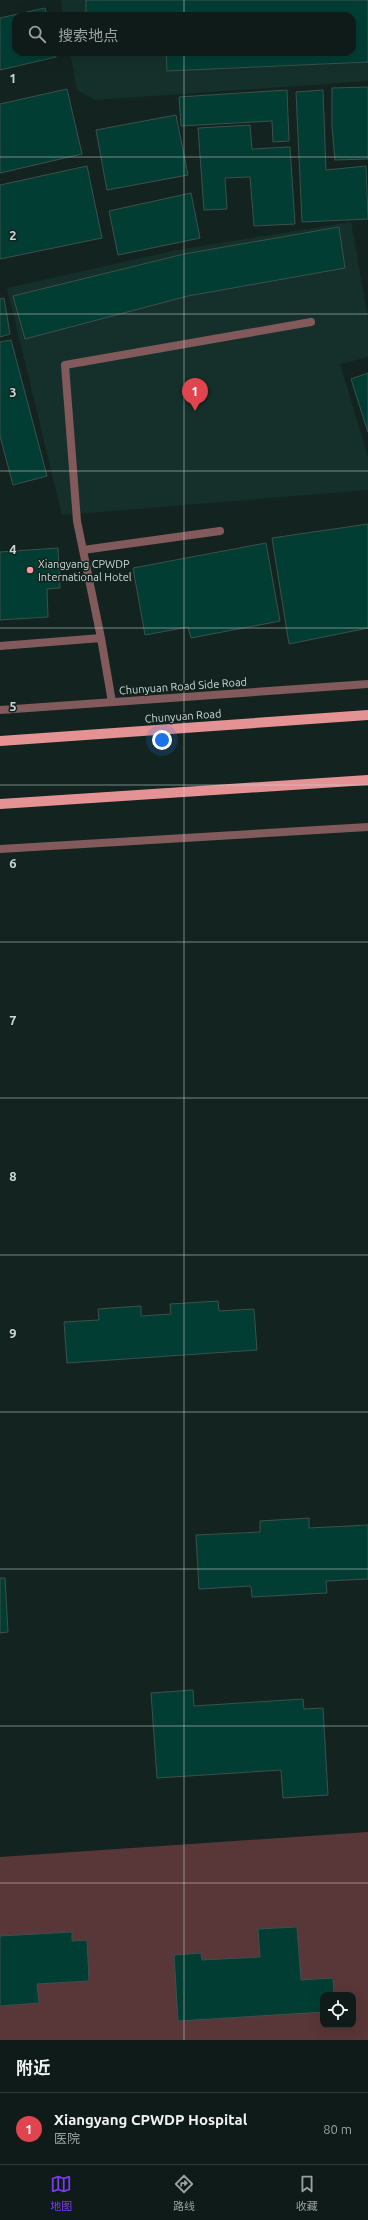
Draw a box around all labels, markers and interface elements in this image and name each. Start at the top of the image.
search box [12,12,356,56]
icon: search [26,23,48,45]
text: 搜索地点 [58,27,118,44]
text: 1 [9,71,17,85]
text: 2 [9,228,17,242]
pin: 1 [182,378,208,411]
text: 3 [9,385,17,399]
text: 4 [9,542,17,556]
place label: Xiangyang CPWDP International Hotel [38,558,132,583]
marker: Xiangyang CPWDP International Hotel [25,565,35,575]
street label: Chunyuan Road Side Road [119,676,247,696]
text: 5 [9,699,17,713]
street label: Chunyuan Road [144,707,222,725]
your location [152,730,172,750]
text: 6 [9,856,17,870]
text: 7 [9,1013,17,1027]
text: 8 [9,1169,17,1183]
text: 9 [9,1326,17,1340]
map controls [320,1992,356,2028]
button: locate [320,1992,356,2028]
text: 附近 [16,2058,50,2077]
text: Xiangyang CPWDP Hospital [54,2111,247,2128]
text: 1 [25,2122,33,2136]
text: 80 m [323,2122,352,2136]
text: 医院 [54,2131,80,2145]
tab: 地图 [50,2173,72,2213]
tab: 路线 [173,2173,195,2213]
tab: 收藏 [296,2173,318,2213]

